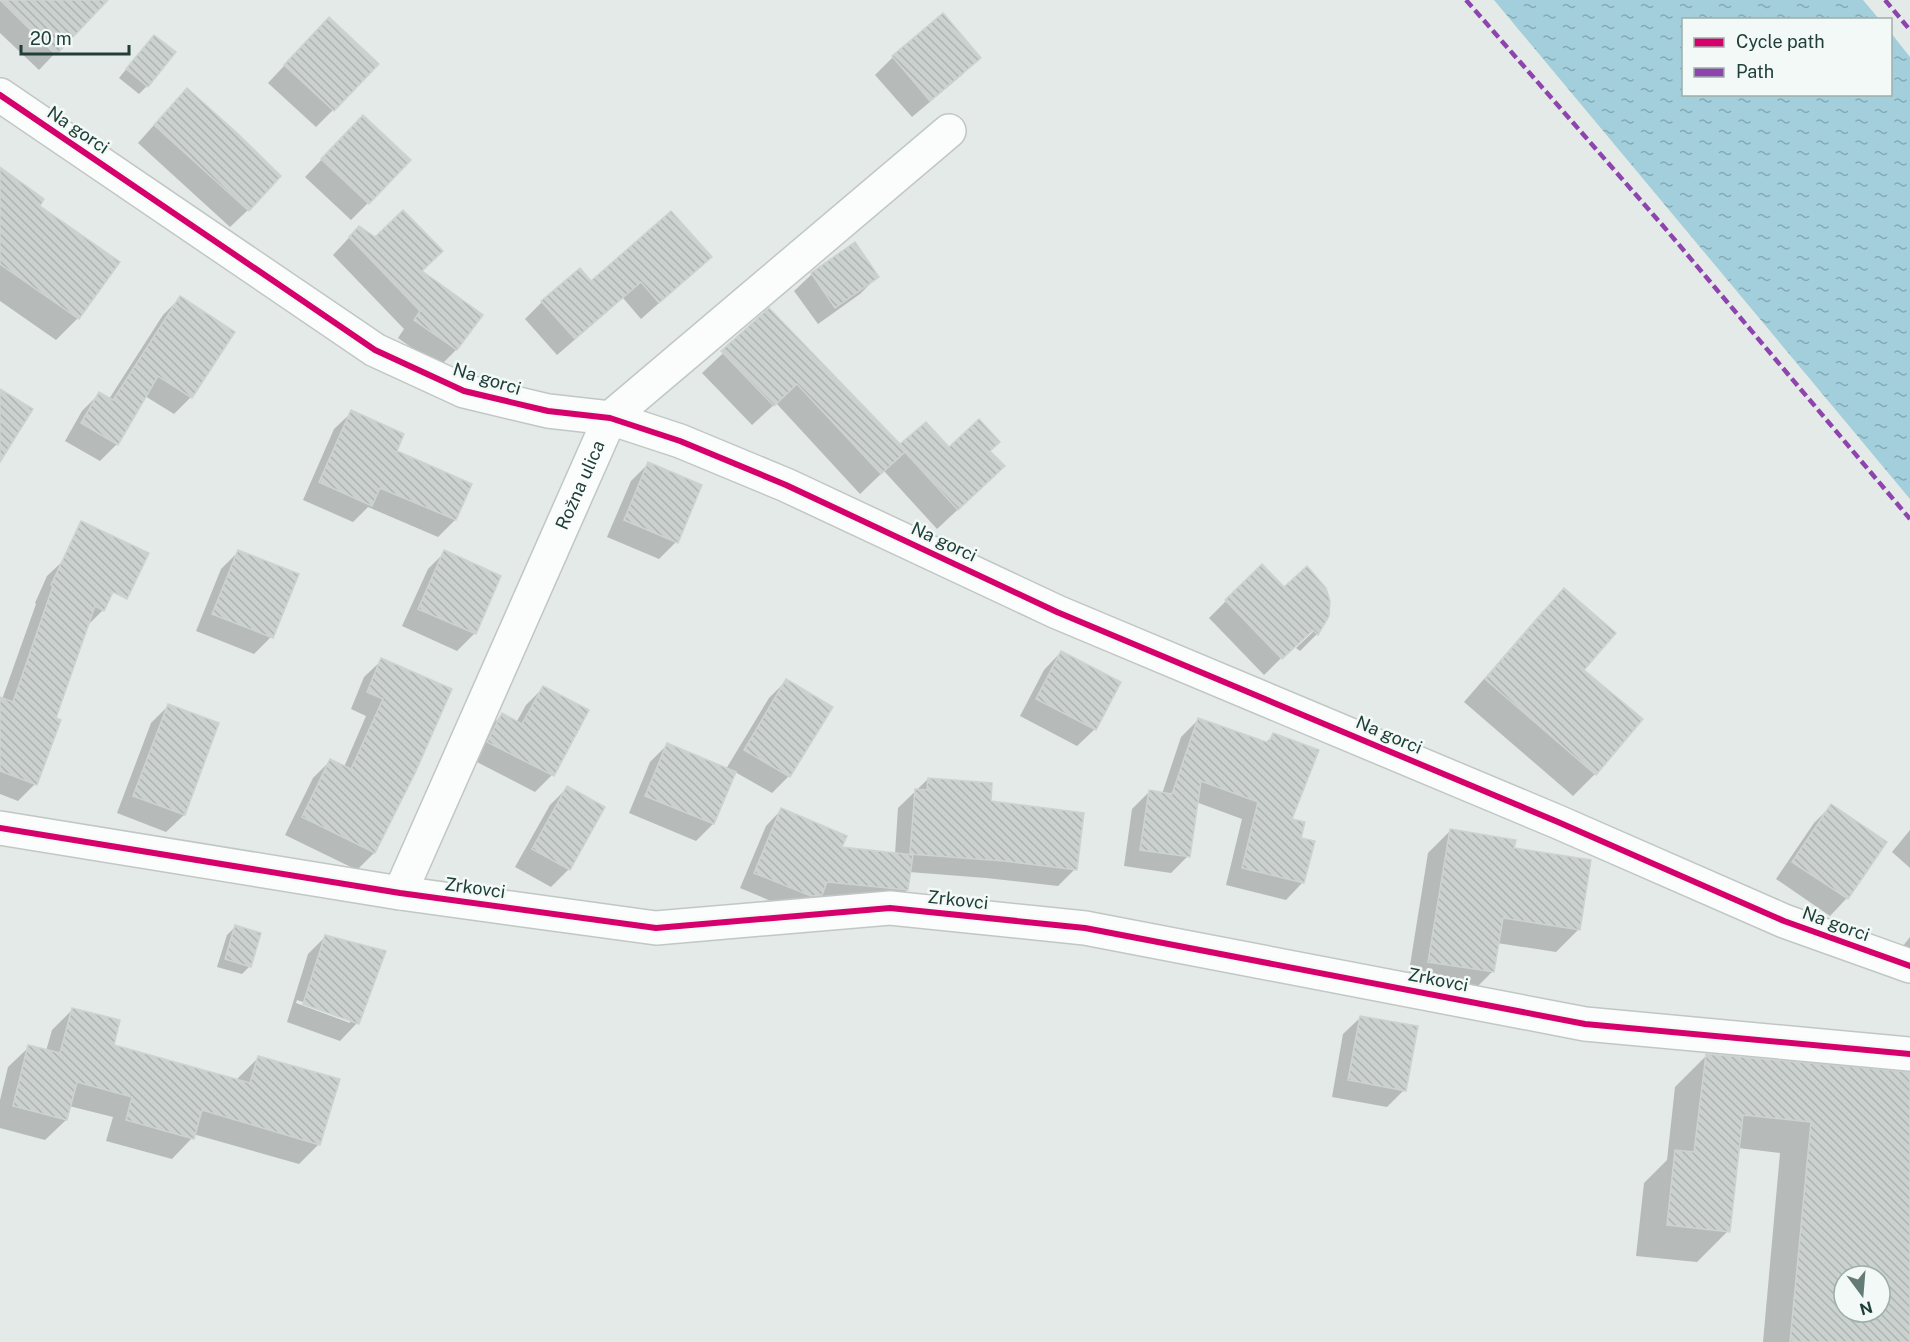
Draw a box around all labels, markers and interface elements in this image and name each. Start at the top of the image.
scale bar [21,18,129,56]
legend [1682,18,1892,96]
text: 20 m [30,28,72,49]
text: Cycle path [1736,31,1825,52]
text: Path [1736,61,1774,82]
street label: Na gorci [43,101,113,158]
street label: Na gorci [451,358,524,399]
street label: Rožna ulica [551,437,609,533]
street label: Na gorci [908,517,980,566]
street label: Na gorci [1353,711,1425,758]
street label: Zrkovci [443,873,507,902]
street label: Zrkovci [927,886,989,913]
street label: Na gorci [1800,902,1873,945]
street label: Zrkovci [1406,963,1470,996]
north arrow [1832,1264,1892,1324]
text: N [1857,1297,1875,1319]

